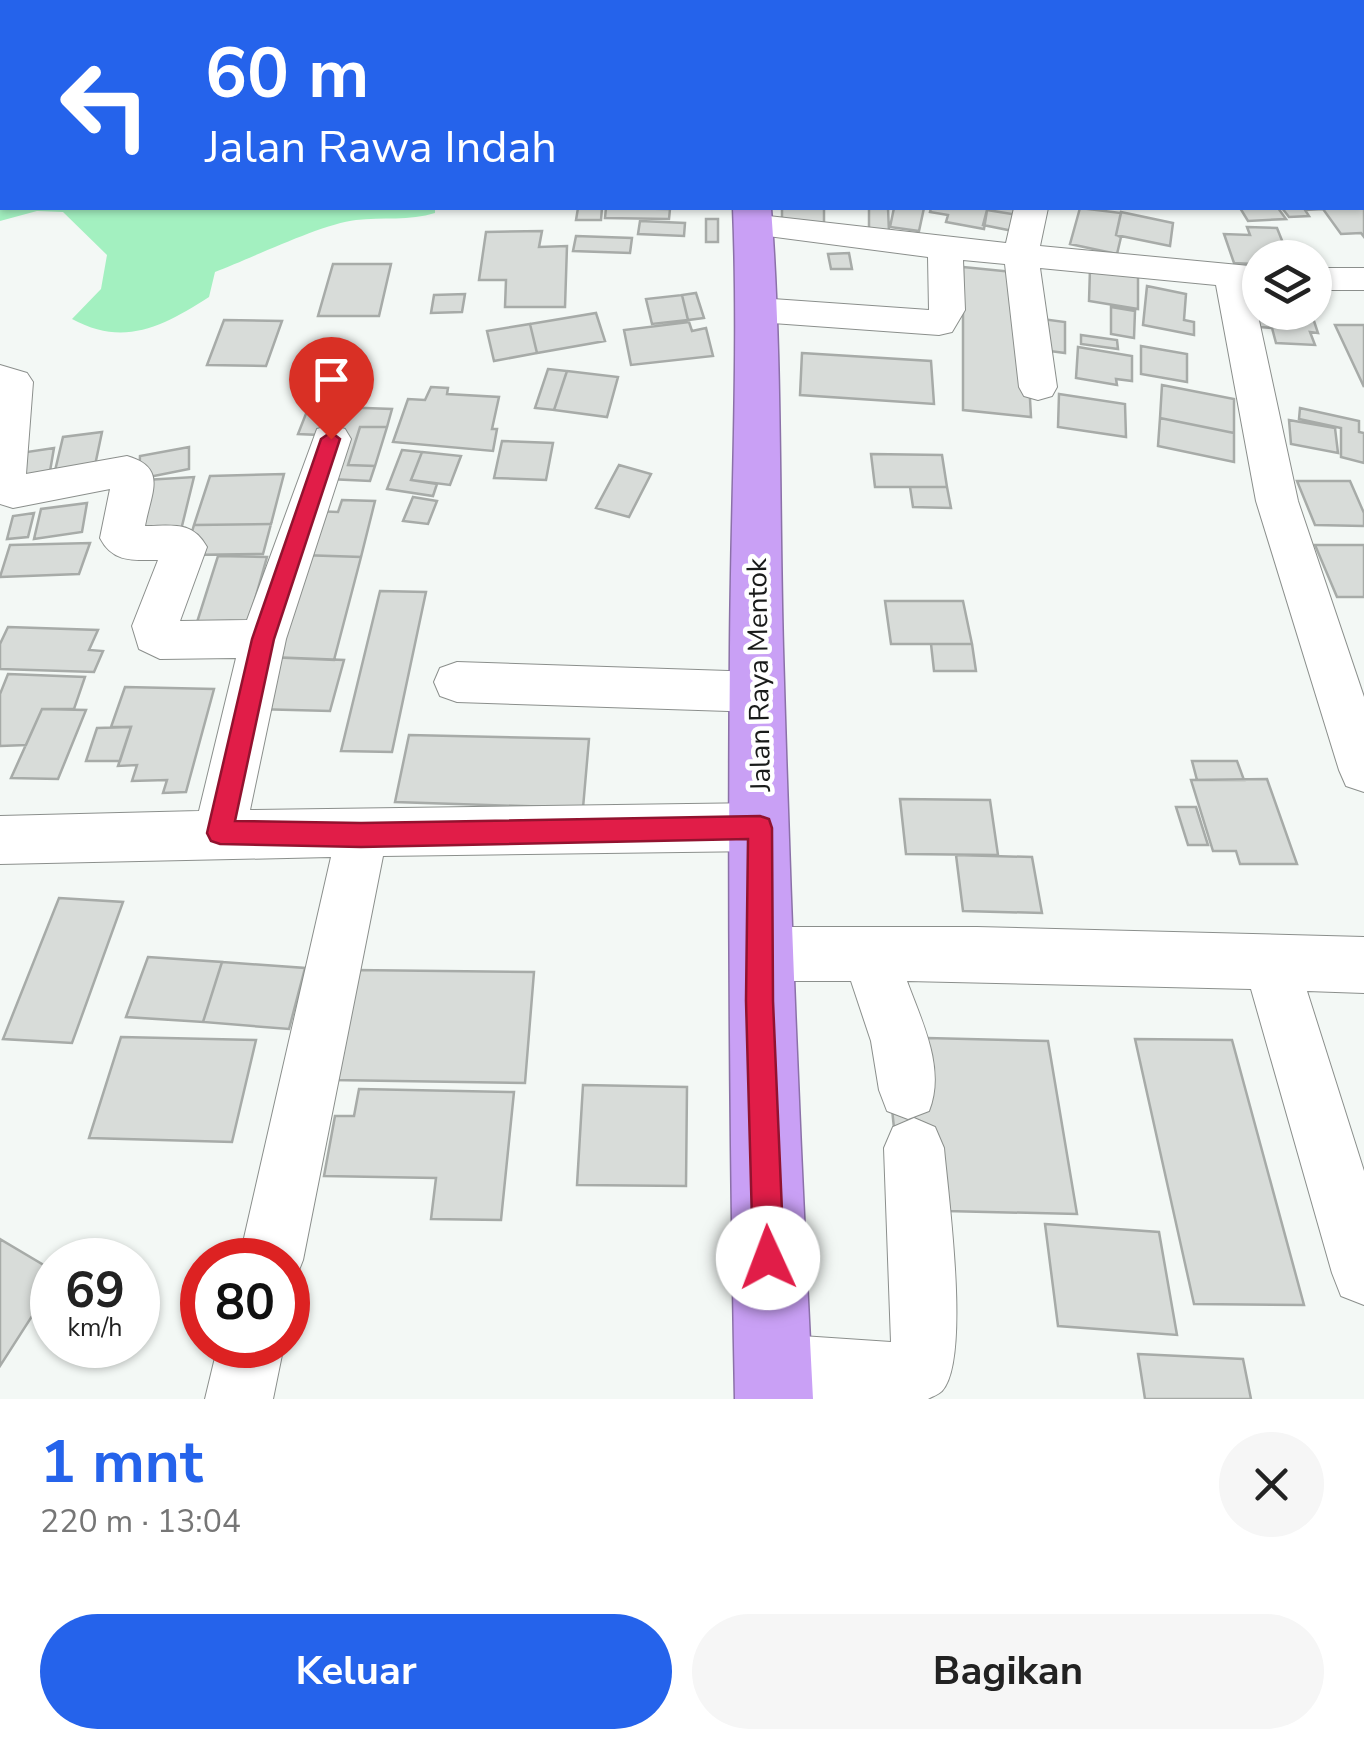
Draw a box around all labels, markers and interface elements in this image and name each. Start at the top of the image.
text: 60 m [205,26,369,122]
icon: left [40,40,170,170]
text: Jalan Rawa Indah [205,117,557,178]
map controls [1242,240,1332,330]
button: layers [1242,240,1332,330]
pin [289,337,374,440]
icon: arrive [304,352,359,407]
street label: Jalan Raya Mentok [738,557,780,793]
position arrow [716,1206,820,1310]
speed limit sign: 80 [180,1238,310,1368]
text: 69 [65,1256,125,1325]
text: km/h [67,1311,123,1345]
text: 1 mnt [40,1421,203,1503]
button: close [1219,1432,1324,1537]
text: 220 m · 13:04 [40,1500,241,1543]
button: Keluar [40,1614,672,1729]
button: Bagikan [692,1614,1324,1729]

